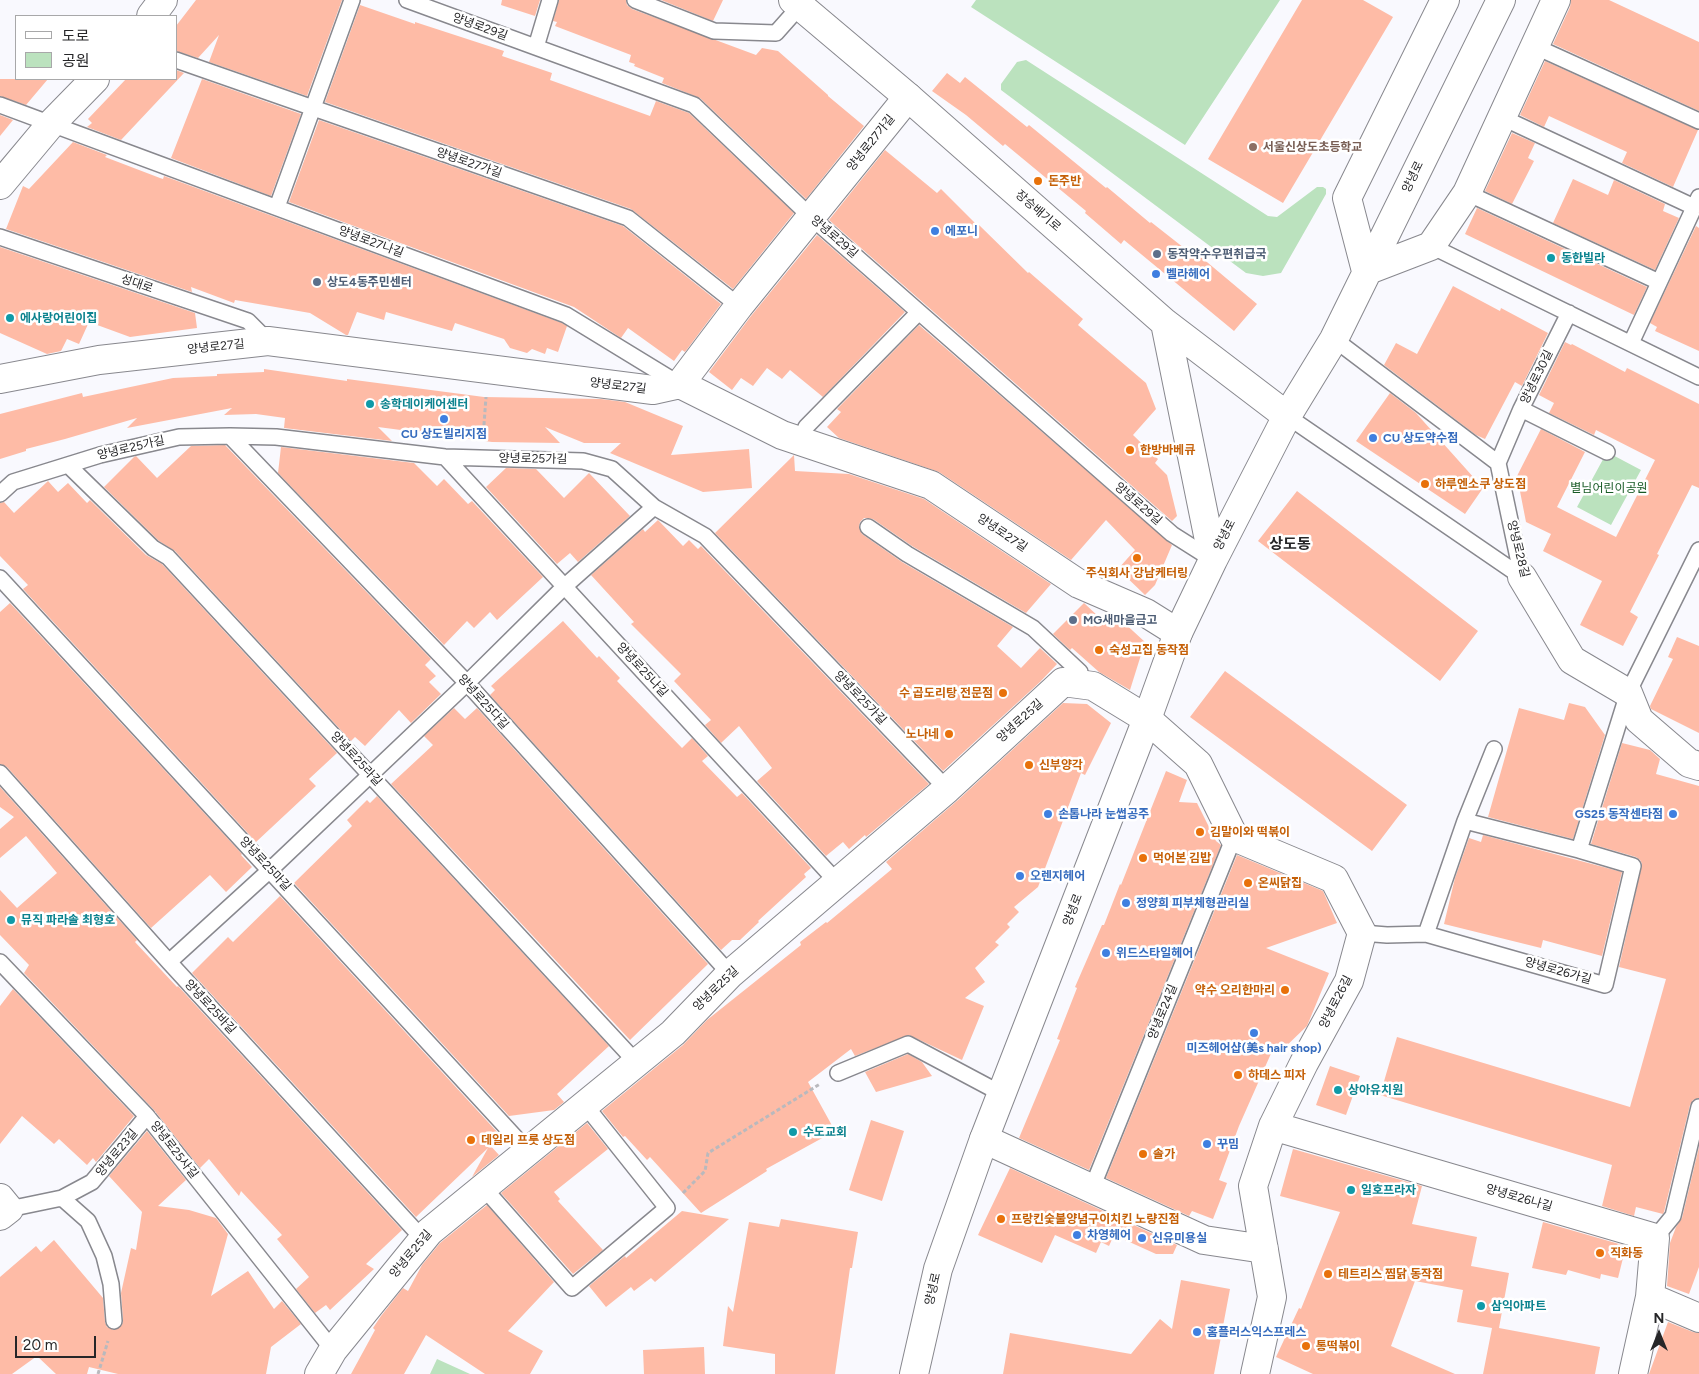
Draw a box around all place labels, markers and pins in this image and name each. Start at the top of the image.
place label: 서울신상도초등학교 [1263,140,1362,154]
marker: 서울신상도초등학교 [1247,141,1259,153]
place label: 돈주반 [1048,174,1081,188]
marker: 돈주반 [1032,175,1044,187]
place label: 에포니 [945,224,978,238]
marker: 에포니 [929,225,941,237]
place label: 동작약수우편취급국 [1167,247,1266,261]
marker: 동작약수우편취급국 [1151,248,1163,260]
place label: 동한빌라 [1561,251,1605,265]
marker: 동한빌라 [1545,252,1557,264]
place label: 벨라헤어 [1166,267,1210,281]
marker: 벨라헤어 [1150,268,1162,280]
place label: 상도4동주민센터 [327,275,412,289]
marker: 상도4동주민센터 [311,276,323,288]
place label: 에사랑어린이집 [20,311,97,325]
marker: 에사랑어린이집 [4,312,16,324]
place label: 송학데이케어센터 [380,397,468,411]
marker: 송학데이케어센터 [364,398,376,410]
marker: CU 상도빌리지점 [438,413,450,425]
place label: CU 상도빌리지점 [401,427,487,441]
place label: CU 상도약수점 [1383,431,1458,445]
marker: CU 상도약수점 [1367,432,1379,444]
place label: 한방바베큐 [1140,443,1195,457]
marker: 한방바베큐 [1124,444,1136,456]
place label: 하루엔소쿠 상도점 [1435,477,1526,491]
marker: 하루엔소쿠 상도점 [1419,478,1431,490]
marker: 주식회사 강남케터링 [1131,552,1143,564]
place label: 주식회사 강남케터링 [1086,566,1188,580]
place label: MG새마을금고 [1083,613,1157,627]
marker: MG새마을금고 [1067,614,1079,626]
place label: 숙성고집 동작점 [1109,643,1189,657]
marker: 숙성고집 동작점 [1093,644,1105,656]
place label: 수 곱도리탕 전문점 [899,686,993,700]
marker: 수 곱도리탕 전문점 [997,687,1009,699]
place label: 노나네 [906,727,939,741]
marker: 노나네 [943,728,955,740]
place label: 신부양각 [1039,758,1083,772]
marker: 신부양각 [1023,759,1035,771]
place label: 손톱나라 눈썹공주 [1058,807,1149,821]
place label: GS25 동작센타점 [1575,807,1663,821]
marker: 손톱나라 눈썹공주 [1042,808,1054,820]
marker: GS25 동작센타점 [1667,808,1679,820]
place label: 김말이와 떡볶이 [1210,825,1290,839]
marker: 김말이와 떡볶이 [1194,826,1206,838]
place label: 먹어본 김밥 [1153,851,1211,865]
marker: 먹어본 김밥 [1137,852,1149,864]
place label: 오렌지헤어 [1030,869,1085,883]
marker: 오렌지헤어 [1014,870,1026,882]
place label: 온씨닭집 [1258,876,1302,890]
marker: 온씨닭집 [1242,877,1254,889]
place label: 정양희 피부체형관리실 [1136,896,1249,910]
marker: 정양희 피부체형관리실 [1120,897,1132,909]
place label: 뮤직 파라솔 최형호 [21,913,115,927]
marker: 뮤직 파라솔 최형호 [5,914,17,926]
place label: 위드스타일헤어 [1116,946,1193,960]
marker: 위드스타일헤어 [1100,947,1112,959]
place label: 약수 오리한마리 [1195,983,1275,997]
marker: 약수 오리한마리 [1279,984,1291,996]
marker: 미즈헤어샵(美s hair shop) [1248,1027,1260,1039]
place label: 미즈헤어샵(美s hair shop) [1186,1041,1322,1055]
place label: 하데스 피자 [1248,1068,1306,1082]
marker: 하데스 피자 [1232,1069,1244,1081]
place label: 상아유치원 [1348,1083,1403,1097]
marker: 상아유치원 [1332,1084,1344,1096]
place label: 수도교회 [803,1125,847,1139]
marker: 수도교회 [787,1126,799,1138]
place label: 데일리 프룻 상도점 [481,1133,575,1147]
marker: 데일리 프룻 상도점 [465,1134,477,1146]
place label: 꾸밈 [1217,1137,1239,1151]
marker: 꾸밈 [1201,1138,1213,1150]
place label: 솔가 [1153,1147,1175,1161]
marker: 솔가 [1137,1148,1149,1160]
place label: 일호프라자 [1361,1183,1416,1197]
marker: 일호프라자 [1345,1184,1357,1196]
place label: 프랑킨숯불양념구이치킨 노량진점 [1011,1212,1179,1226]
marker: 프랑킨숯불양념구이치킨 노량진점 [995,1213,1007,1225]
place label: 차영헤어 [1087,1228,1131,1242]
marker: 차영헤어 [1071,1229,1083,1241]
place label: 신유미용실 [1152,1231,1207,1245]
marker: 신유미용실 [1136,1232,1148,1244]
place label: 직화동 [1610,1246,1643,1260]
marker: 직화동 [1594,1247,1606,1259]
place label: 테트리스 찜닭 동작점 [1338,1267,1443,1281]
marker: 테트리스 찜닭 동작점 [1322,1268,1334,1280]
place label: 삼익아파트 [1491,1299,1546,1313]
marker: 삼익아파트 [1475,1300,1487,1312]
place label: 홈플러스익스프레스 [1207,1325,1306,1339]
marker: 홈플러스익스프레스 [1191,1326,1203,1338]
place label: 통떡볶이 [1316,1339,1360,1353]
marker: 통떡볶이 [1300,1340,1312,1352]

